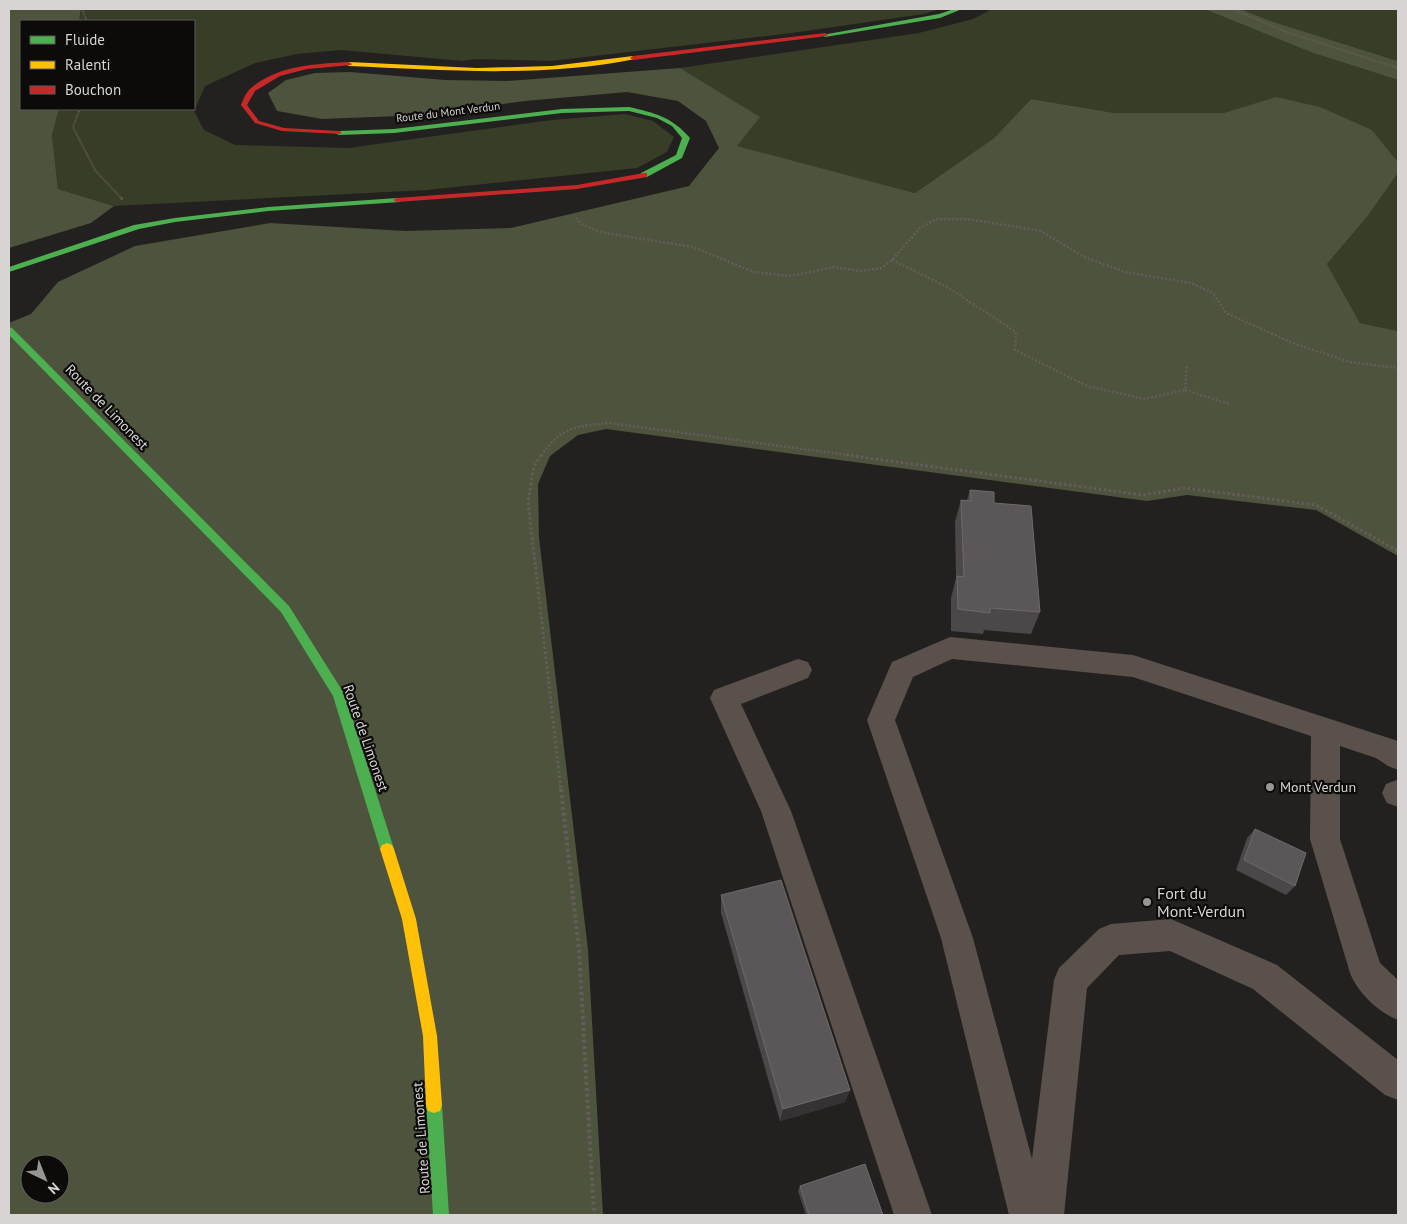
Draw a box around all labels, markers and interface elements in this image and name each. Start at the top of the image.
legend [20,20,195,110]
text: Fluide [65,30,105,49]
text: Ralenti [65,55,111,74]
text: Bouchon [65,80,121,99]
street label: Route du Mont Verdun [395,99,501,125]
street label: Route de Limonest [62,361,152,454]
street label: Route de Limonest [339,682,393,794]
place label: Mont Verdun [1280,778,1356,796]
marker: Mont Verdun [1264,781,1276,793]
place label: Fort du Mont-Verdun [1157,883,1245,921]
marker: Fort du Mont-Verdun [1141,896,1153,908]
street label: Route de Limonest [408,1081,434,1194]
north arrow [20,1154,70,1204]
text: N [44,1179,63,1198]

